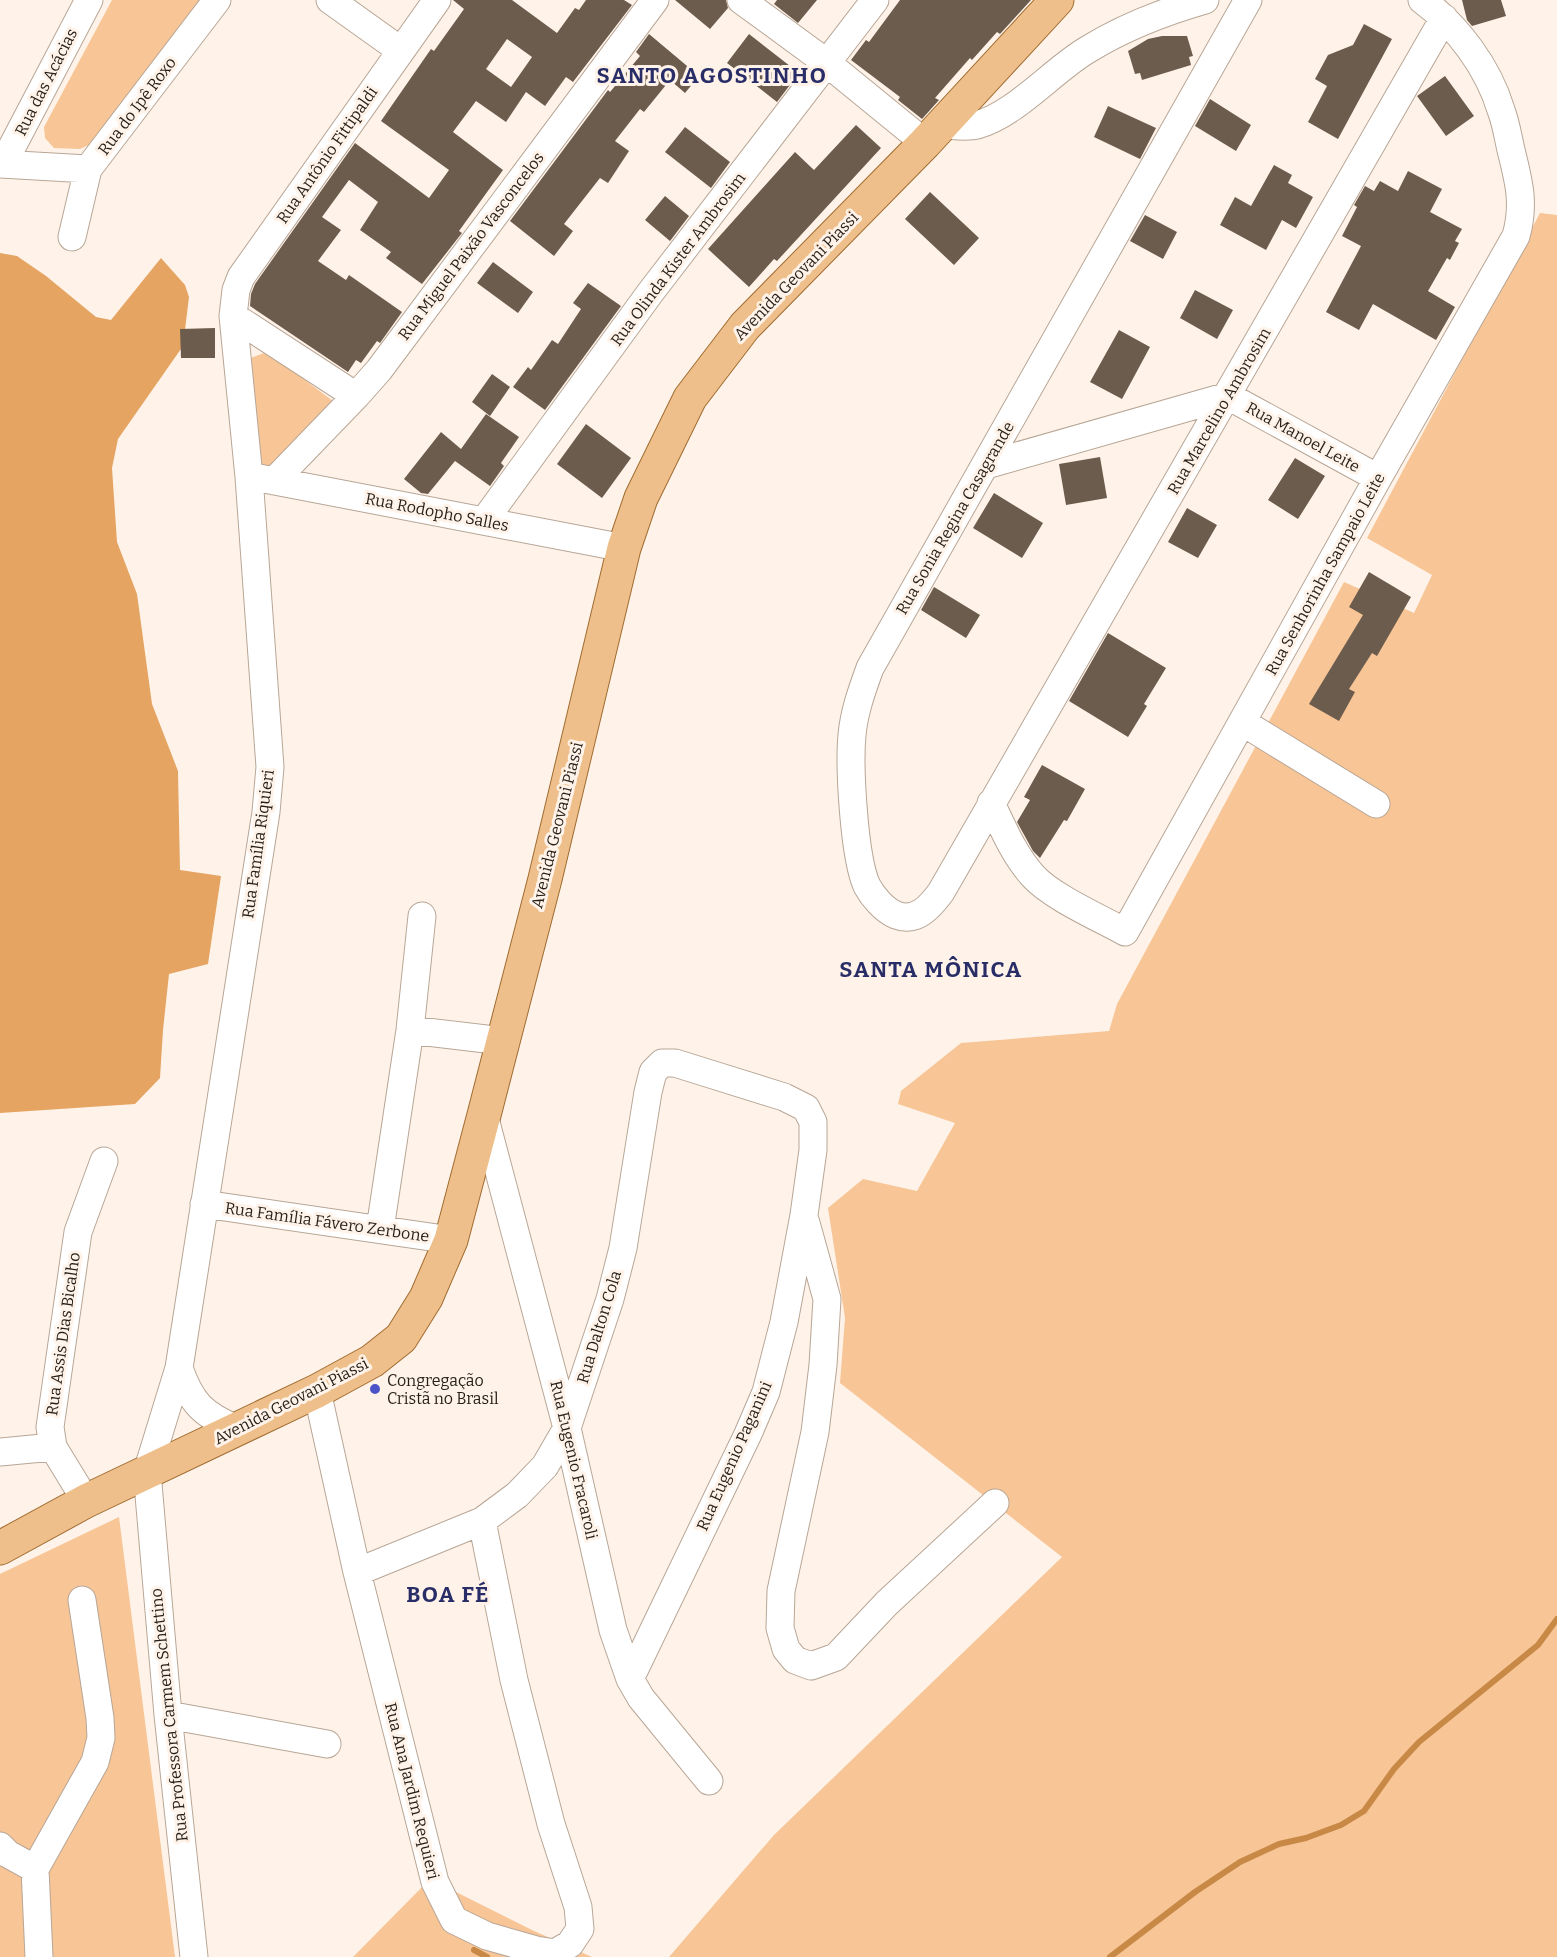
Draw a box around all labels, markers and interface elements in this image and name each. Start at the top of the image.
street label: Rua das Acácias [11,25,81,139]
street label: Rua do Ipê Roxo [94,53,180,159]
district label: SANTO AGOSTINHO [597,62,827,89]
street label: Rua Antônio Fittipaldi [273,83,381,227]
street label: Rua Miguel Paixão Vasconcelos [394,148,548,344]
street label: Rua Olinda Kister Ambrosim [607,169,749,349]
street label: Avenida Geovani Piassi [730,208,862,344]
street label: Rua Marcelino Ambrosim [1163,324,1275,498]
street label: Rua Manoel Leite [1243,398,1363,476]
street label: Rua Sonia Regina Casagrande [892,418,1018,618]
street label: Rua Senhorinha Sampaio Leite [1261,470,1389,678]
street label: Rua Rodopho Salles [364,489,510,535]
street label: Avenida Geovani Piassi [527,740,587,910]
street label: Rua Família Riquieri [238,768,278,920]
district label: SANTA MÔNICA [839,955,1023,983]
street label: Rua Família Fávero Zerbone [224,1198,430,1246]
street label: Rua Assis Dias Bicalho [42,1251,84,1417]
street label: Rua Dalton Cola [573,1268,625,1386]
street label: Avenida Geovani Piassi [211,1354,372,1448]
place label: Congregação Cristã no Brasil [387,1371,499,1408]
street label: Rua Eugenio Paganini [692,1378,776,1534]
street label: Rua Eugenio Fracaroli [546,1379,602,1542]
marker: Congregação Cristã no Brasil [368,1382,382,1396]
district label: BOA FÉ [406,1581,490,1608]
street label: Rua Professora Carmem Schettino [146,1588,192,1842]
street label: Rua Ana Jardim Requieri [381,1701,443,1882]

